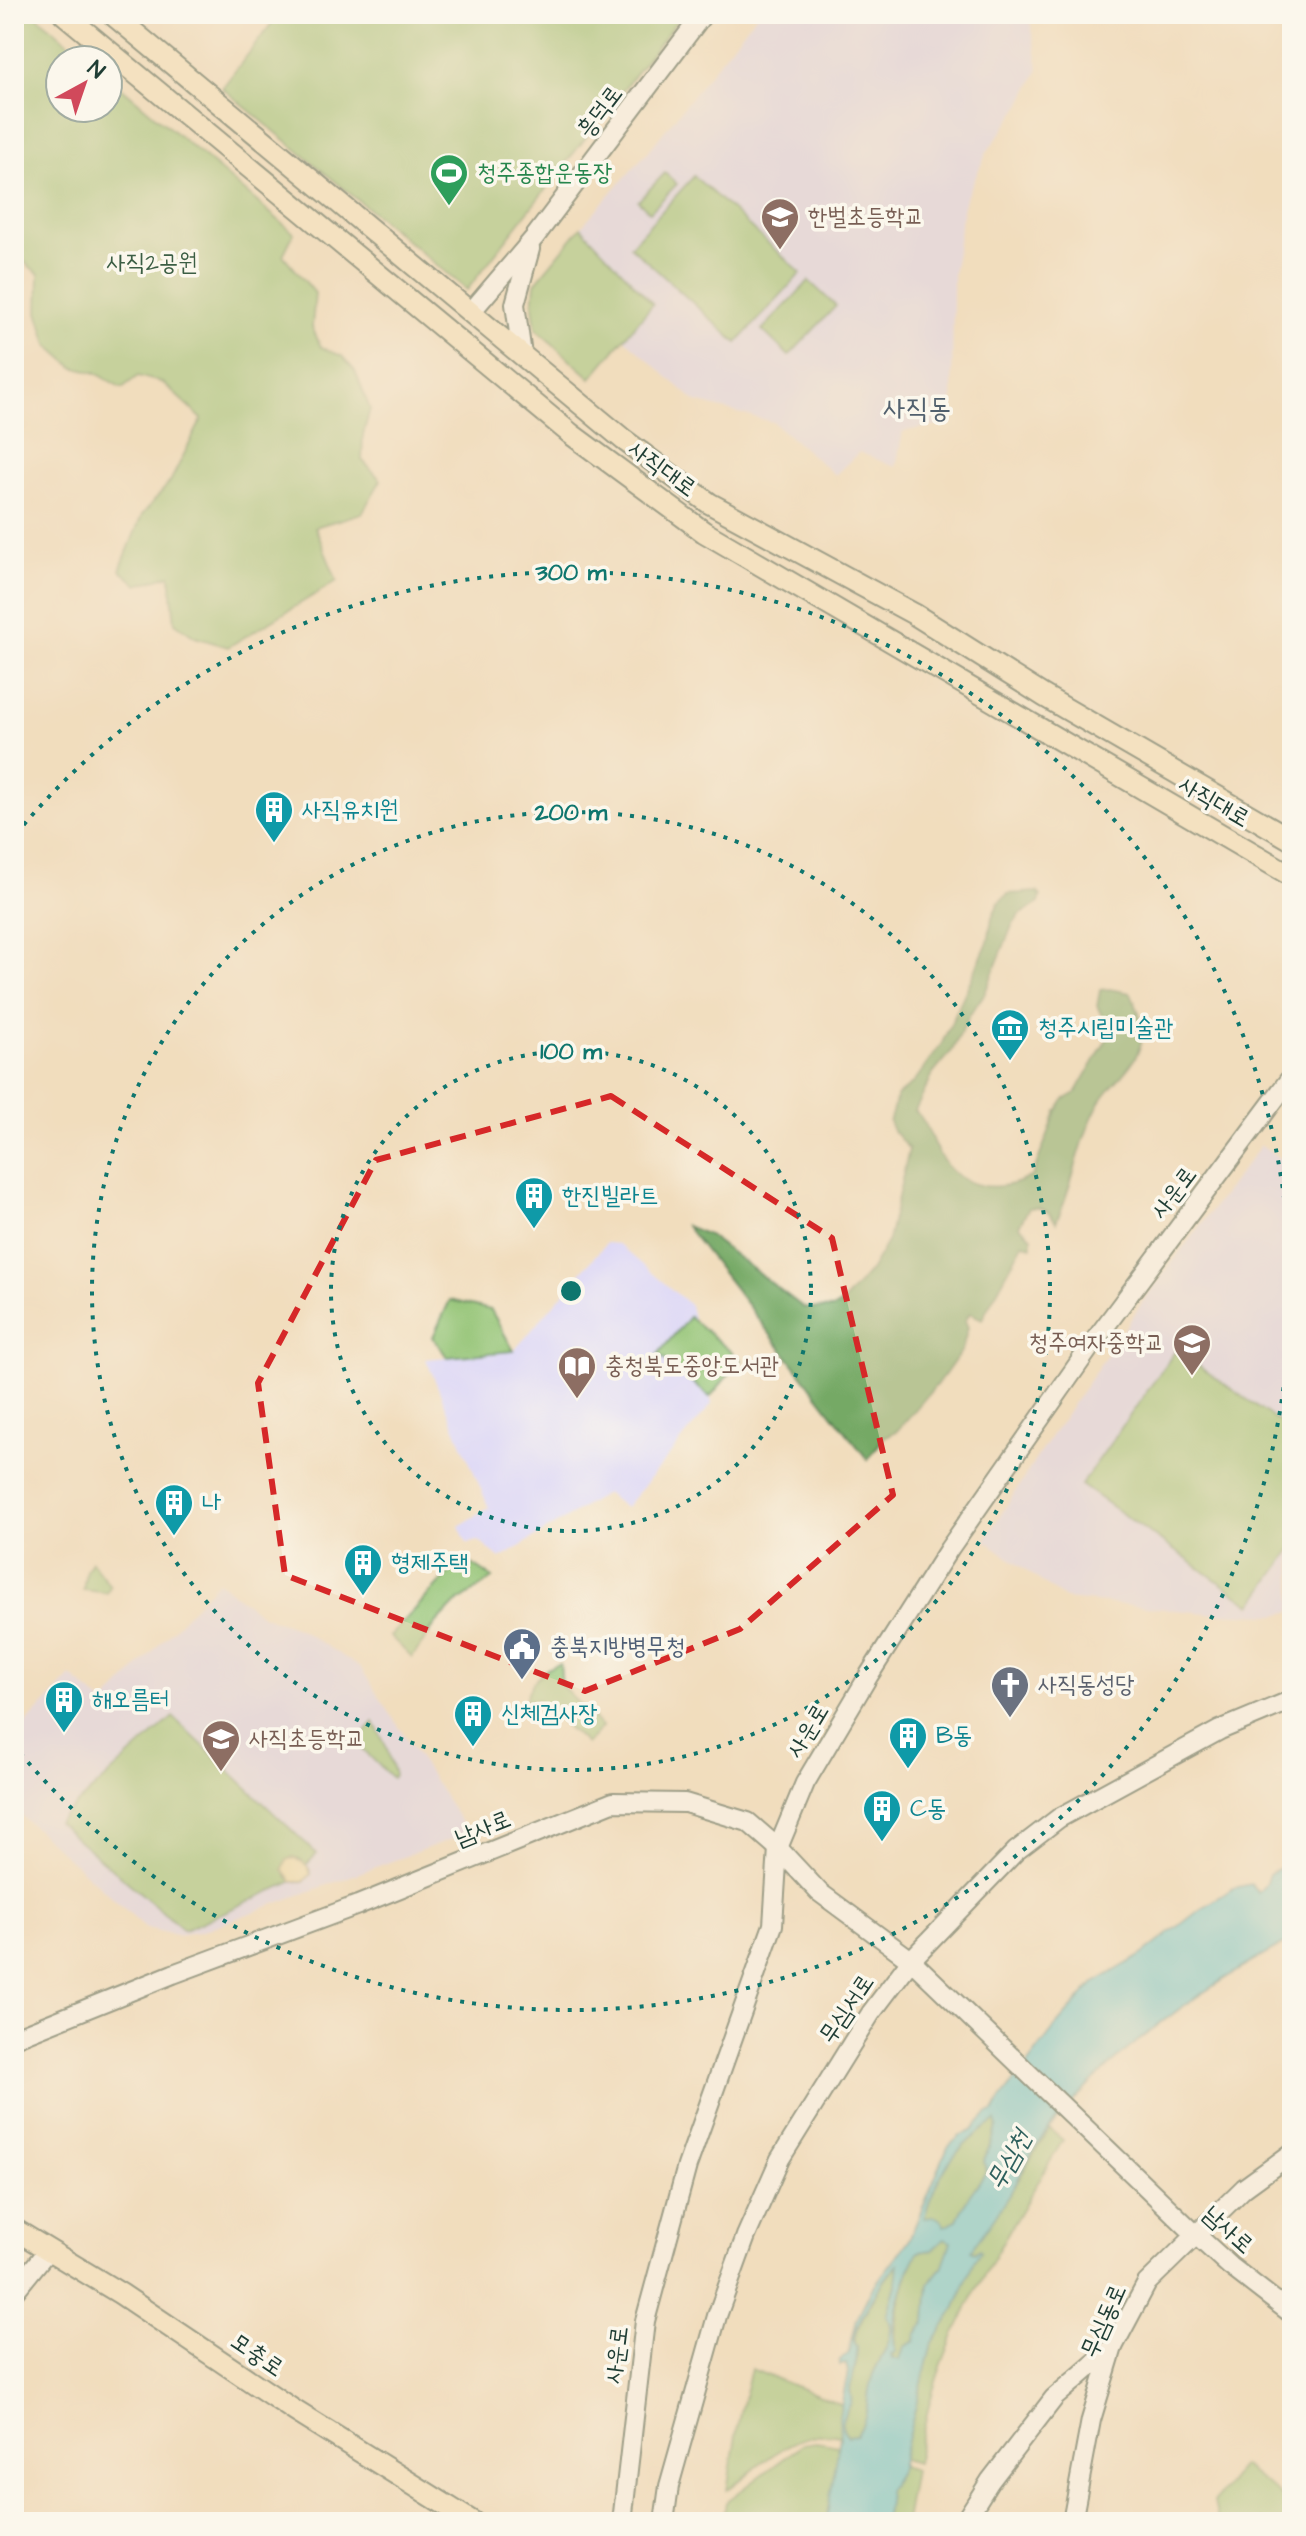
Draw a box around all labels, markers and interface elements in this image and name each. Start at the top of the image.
north arrow [44,44,124,124]
text: N [81,54,111,86]
street label: 흥덕로 [569,79,631,145]
sports icon: 청주종합운동장 [428,152,470,207]
place label: 청주종합운동장 [477,156,612,190]
school or university icon: 한벌초등학교 [759,196,801,251]
place label: 한벌초등학교 [808,200,924,234]
park label: 사직2공원 [107,246,197,280]
district label: 사직동 [883,389,951,428]
street label: 사직대로 [621,433,703,505]
text: 300 m [535,556,607,590]
street label: 사직대로 [1172,768,1256,836]
building icon: 사직유치원 [253,789,295,844]
place label: 사직유치원 [302,793,399,827]
text: 200 m [534,796,607,830]
museum icon: 청주시립미술관 [989,1007,1031,1062]
place label: 청주시립미술관 [1038,1011,1173,1045]
text: 100 m [540,1035,602,1069]
street label: 사운로 [1143,1160,1205,1226]
building icon: 한진빌라트 [513,1175,555,1230]
place label: 한진빌라트 [562,1179,659,1213]
centre of rings [557,1277,585,1305]
school or university icon: 청주여자중학교 [1171,1322,1213,1377]
place label: 청주여자중학교 [1029,1326,1164,1360]
library icon: 충청북도중앙도서관 [556,1345,598,1400]
place label: 충청북도중앙도서관 [605,1349,779,1383]
building icon: 나 [153,1482,195,1537]
place label: 나 [202,1486,221,1520]
building icon: 형제주택 [342,1542,384,1597]
place label: 형제주택 [391,1546,468,1580]
public building icon: 충북지방병무청 [501,1626,543,1681]
place label: 충북지방병무청 [550,1630,685,1664]
church icon: 사직동성당 [989,1664,1031,1719]
place label: 사직동성당 [1038,1668,1135,1702]
building icon: 해오름터 [43,1679,85,1734]
place label: 해오름터 [92,1683,169,1717]
building icon: 신체검사장 [452,1693,494,1748]
place label: 신체검사장 [501,1697,598,1731]
street label: 사운로 [779,1697,837,1765]
building icon: B동 [887,1715,929,1770]
school or university icon: 사직초등학교 [200,1718,242,1773]
place label: B동 [936,1719,972,1753]
place label: 사직초등학교 [249,1722,365,1756]
building icon: C동 [861,1788,903,1843]
place label: C동 [910,1792,946,1826]
street label: 남사로 [450,1802,516,1856]
street label: 무심서로 [811,1967,883,2051]
water label: 무심천 [978,2121,1041,2196]
street label: 남사로 [1195,2198,1261,2262]
street label: 무심동로 [1073,2279,1135,2363]
street label: 사운로 [597,2324,637,2386]
street label: 모충로 [223,2325,291,2385]

